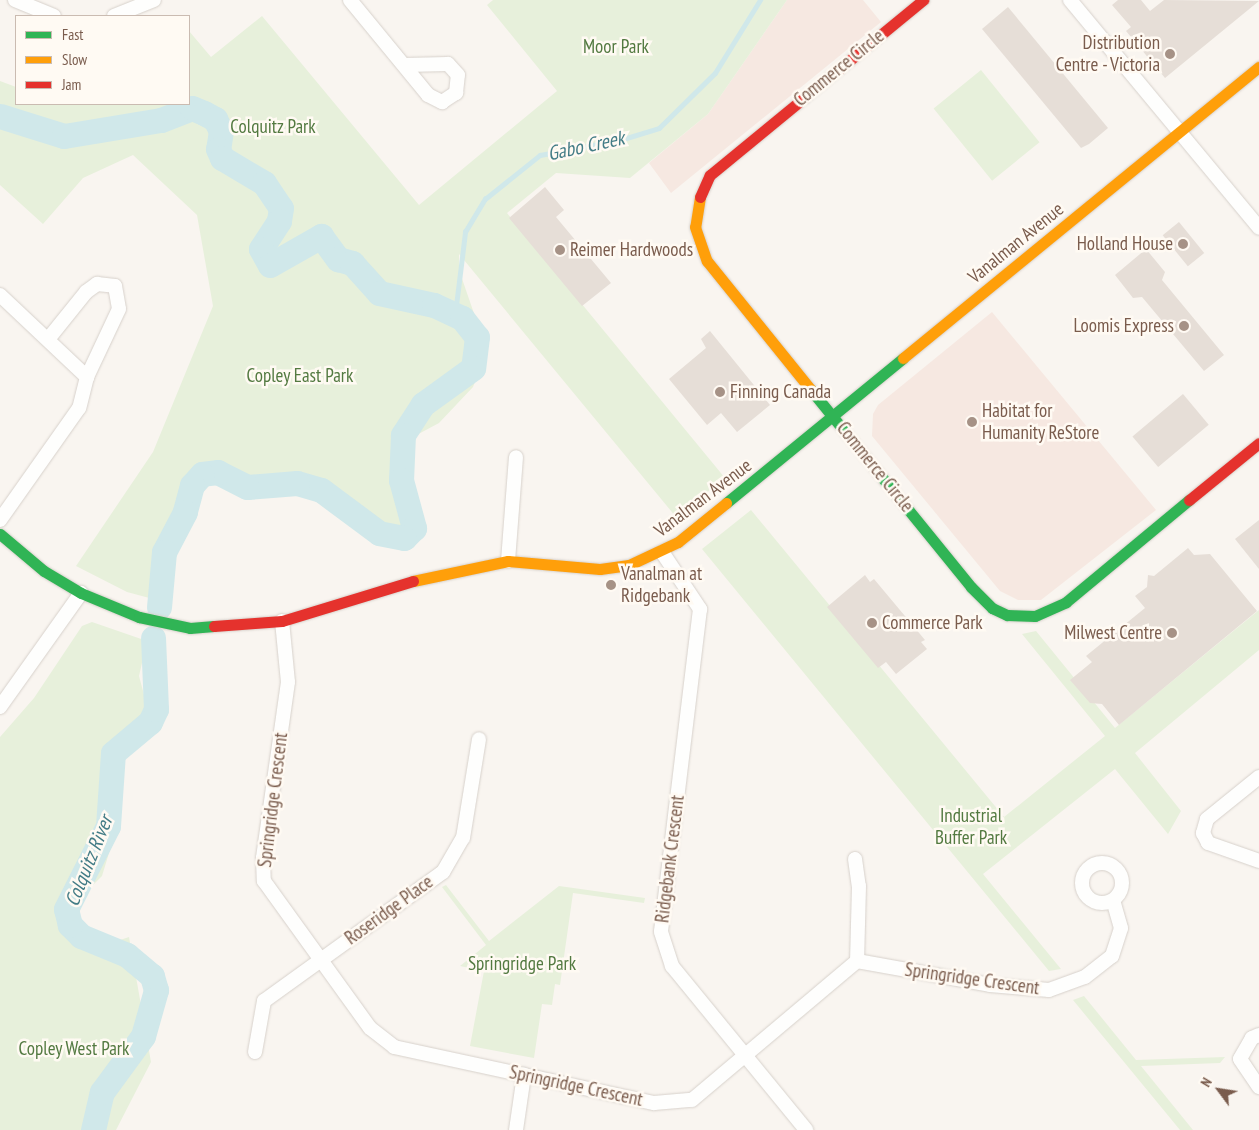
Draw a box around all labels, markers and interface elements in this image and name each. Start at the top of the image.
legend [15,15,190,105]
text: Fast [62,25,83,44]
street label: Commerce Circle [789,25,889,111]
place label: Distribution Centre - Victoria [1054,32,1160,76]
park label: Moor Park [583,36,649,58]
marker: Distribution Centre - Victoria [1164,48,1176,60]
text: Slow [62,50,87,69]
text: Jam [62,75,81,94]
park label: Colquitz Park [230,116,316,138]
water label: Gabo Creek [545,126,627,166]
street label: Vanalman Avenue [964,198,1068,288]
place label: Holland House [1077,233,1173,255]
marker: Holland House [1177,238,1189,250]
place label: Reimer Hardwoods [570,239,693,261]
marker: Reimer Hardwoods [554,244,566,256]
place label: Loomis Express [1073,315,1174,337]
marker: Loomis Express [1178,320,1190,332]
park label: Copley East Park [246,365,354,387]
place label: Finning Canada [730,381,831,403]
marker: Finning Canada [714,386,726,398]
place label: Habitat for Humanity ReStore [982,400,1100,444]
marker: Habitat for Humanity ReStore [966,416,978,428]
street label: Commerce Circle [832,417,918,517]
street label: Vanalman Avenue [650,454,756,542]
place label: Vanalman at Ridgebank [621,563,702,607]
marker: Vanalman at Ridgebank [605,579,617,591]
place label: Commerce Park [882,612,983,634]
marker: Commerce Park [866,617,878,629]
place label: Milwest Centre [1064,622,1162,644]
marker: Milwest Centre [1166,627,1178,639]
street label: Springridge Crescent [253,731,293,869]
street label: Ridgebank Crescent [651,794,689,924]
park label: Industrial Buffer Park [935,805,1007,849]
water label: Colquitz River [60,812,118,910]
street label: Roseridge Place [340,870,438,950]
park label: Springridge Park [468,953,576,975]
street label: Springridge Crescent [903,958,1041,1000]
park label: Copley West Park [18,1038,130,1060]
street label: Springridge Crescent [507,1061,645,1111]
north arrow [1194,1065,1244,1115]
text: N [1196,1074,1216,1090]

